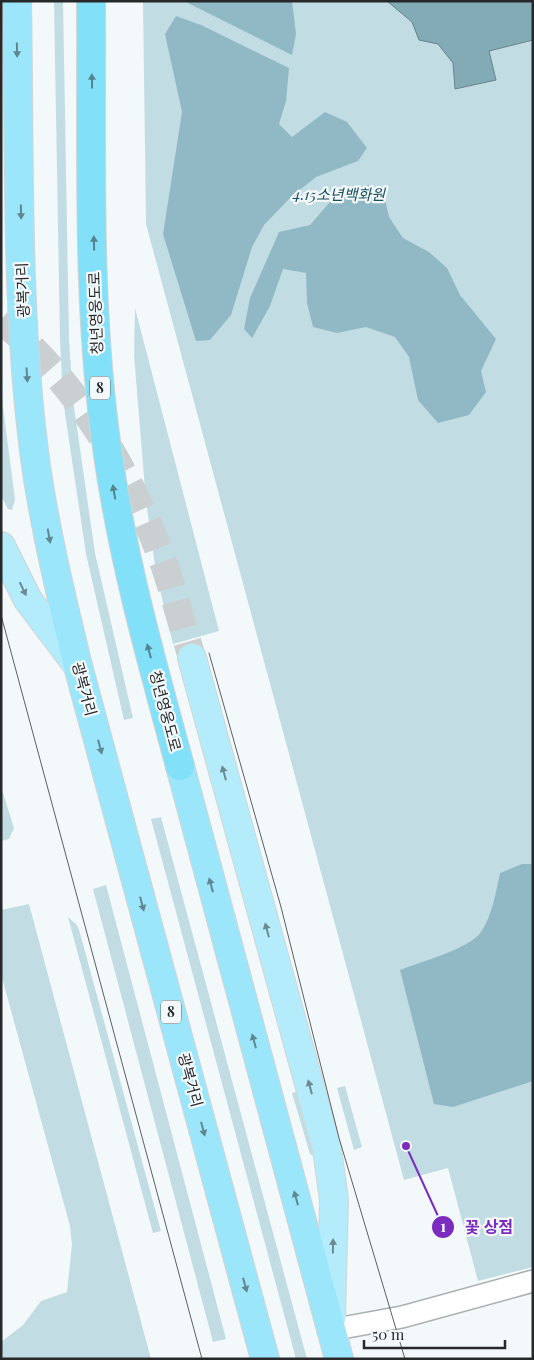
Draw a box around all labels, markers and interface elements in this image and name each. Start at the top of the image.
one-way arrow [14,42,22,58]
one-way arrow [87,73,95,89]
park label: 4.15소년백화원 [292,184,386,204]
one-way arrow [17,205,25,221]
one-way arrow [90,235,98,251]
street label: 광복거리 [11,262,33,318]
street label: 청년영웅도로 [84,271,106,355]
one-way arrow [23,367,31,383]
road number: 8 [90,376,110,399]
one-way arrow [110,484,118,500]
one-way arrow [45,528,53,544]
one-way arrow [19,582,27,596]
one-way arrow [145,644,153,659]
street label: 광복거리 [68,659,102,718]
street label: 청년영웅도로 [146,668,186,753]
one-way arrow [96,740,104,755]
one-way arrow [219,766,227,781]
one-way arrow [207,877,215,892]
one-way arrow [138,896,146,912]
one-way arrow [262,922,270,937]
road number: 8 [161,1000,181,1024]
one-way arrow [249,1034,257,1049]
street label: 광복거리 [174,1050,208,1109]
one-way arrow [305,1079,313,1094]
one-way arrow [199,1121,207,1136]
one-way arrow [291,1191,299,1206]
callout: 꽃 상점 [430,1212,523,1243]
text: 1 [440,1216,446,1236]
text: 꽃 상점 [465,1216,513,1237]
one-way arrow [329,1238,337,1254]
one-way arrow [241,1278,249,1293]
scale bar [364,1318,505,1350]
text: 50 m [372,1324,405,1344]

